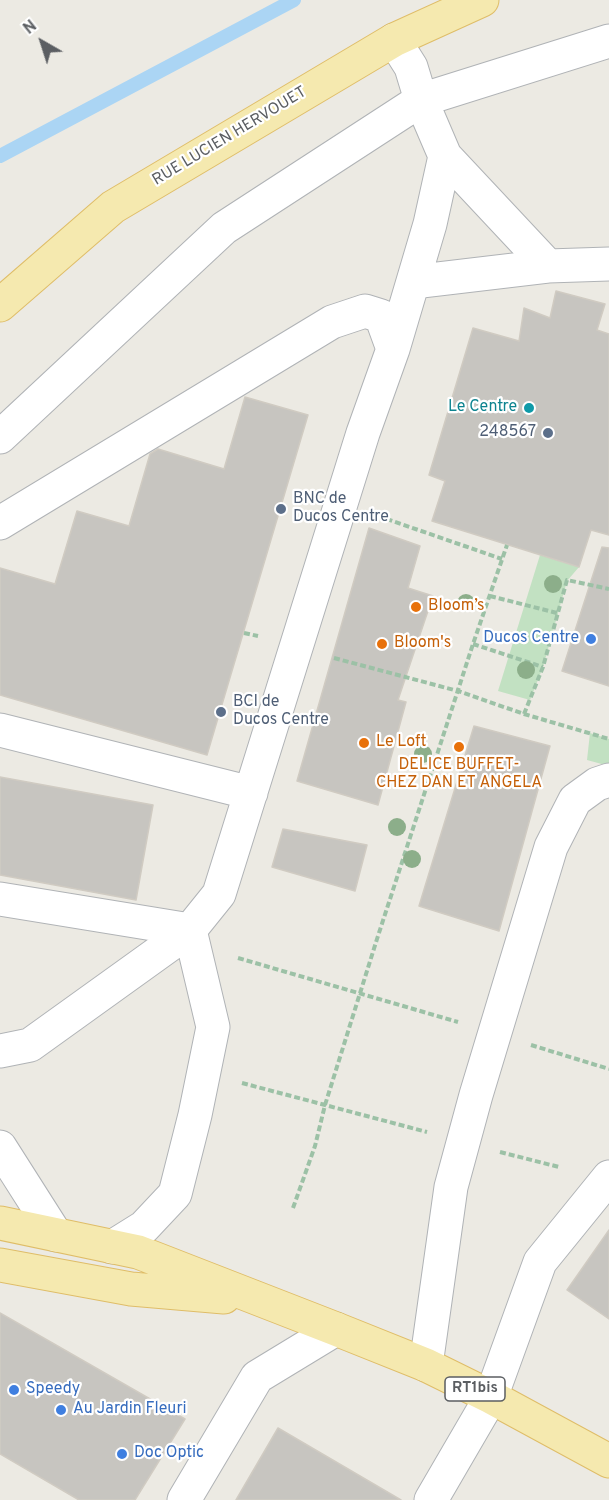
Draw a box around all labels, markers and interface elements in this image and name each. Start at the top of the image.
north arrow [12,12,72,72]
text: N [20,17,41,39]
street label: RUE LUCIEN HERVOUET [149,83,311,191]
place label: Le Centre [448,398,517,418]
marker: Le Centre [522,401,536,415]
place label: 248567 [479,423,536,443]
marker: 248567 [541,426,555,440]
place label: BNC de Ducos Centre [293,490,389,528]
marker: BNC de Ducos Centre [274,502,288,516]
place label: Bloom’s [428,597,485,617]
marker: Bloom’s [409,600,423,614]
place label: Ducos Centre [483,629,579,649]
marker: Ducos Centre [584,632,598,646]
place label: Bloom's [394,634,451,654]
marker: Bloom's [375,637,389,651]
place label: BCI de Ducos Centre [233,693,329,731]
marker: BCI de Ducos Centre [214,705,228,719]
place label: Le Loft [376,733,427,753]
marker: Le Loft [357,736,371,750]
marker: DELICE BUFFET- CHEZ DAN ET ANGELA [452,740,466,754]
place label: DELICE BUFFET- CHEZ DAN ET ANGELA [376,756,542,794]
road number: RT1bis [445,1377,505,1401]
place label: Speedy [26,1380,80,1400]
marker: Speedy [7,1383,21,1397]
place label: Au Jardin Fleuri [73,1400,187,1420]
marker: Au Jardin Fleuri [54,1403,68,1417]
place label: Doc Optic [134,1444,204,1464]
marker: Doc Optic [115,1447,129,1461]

